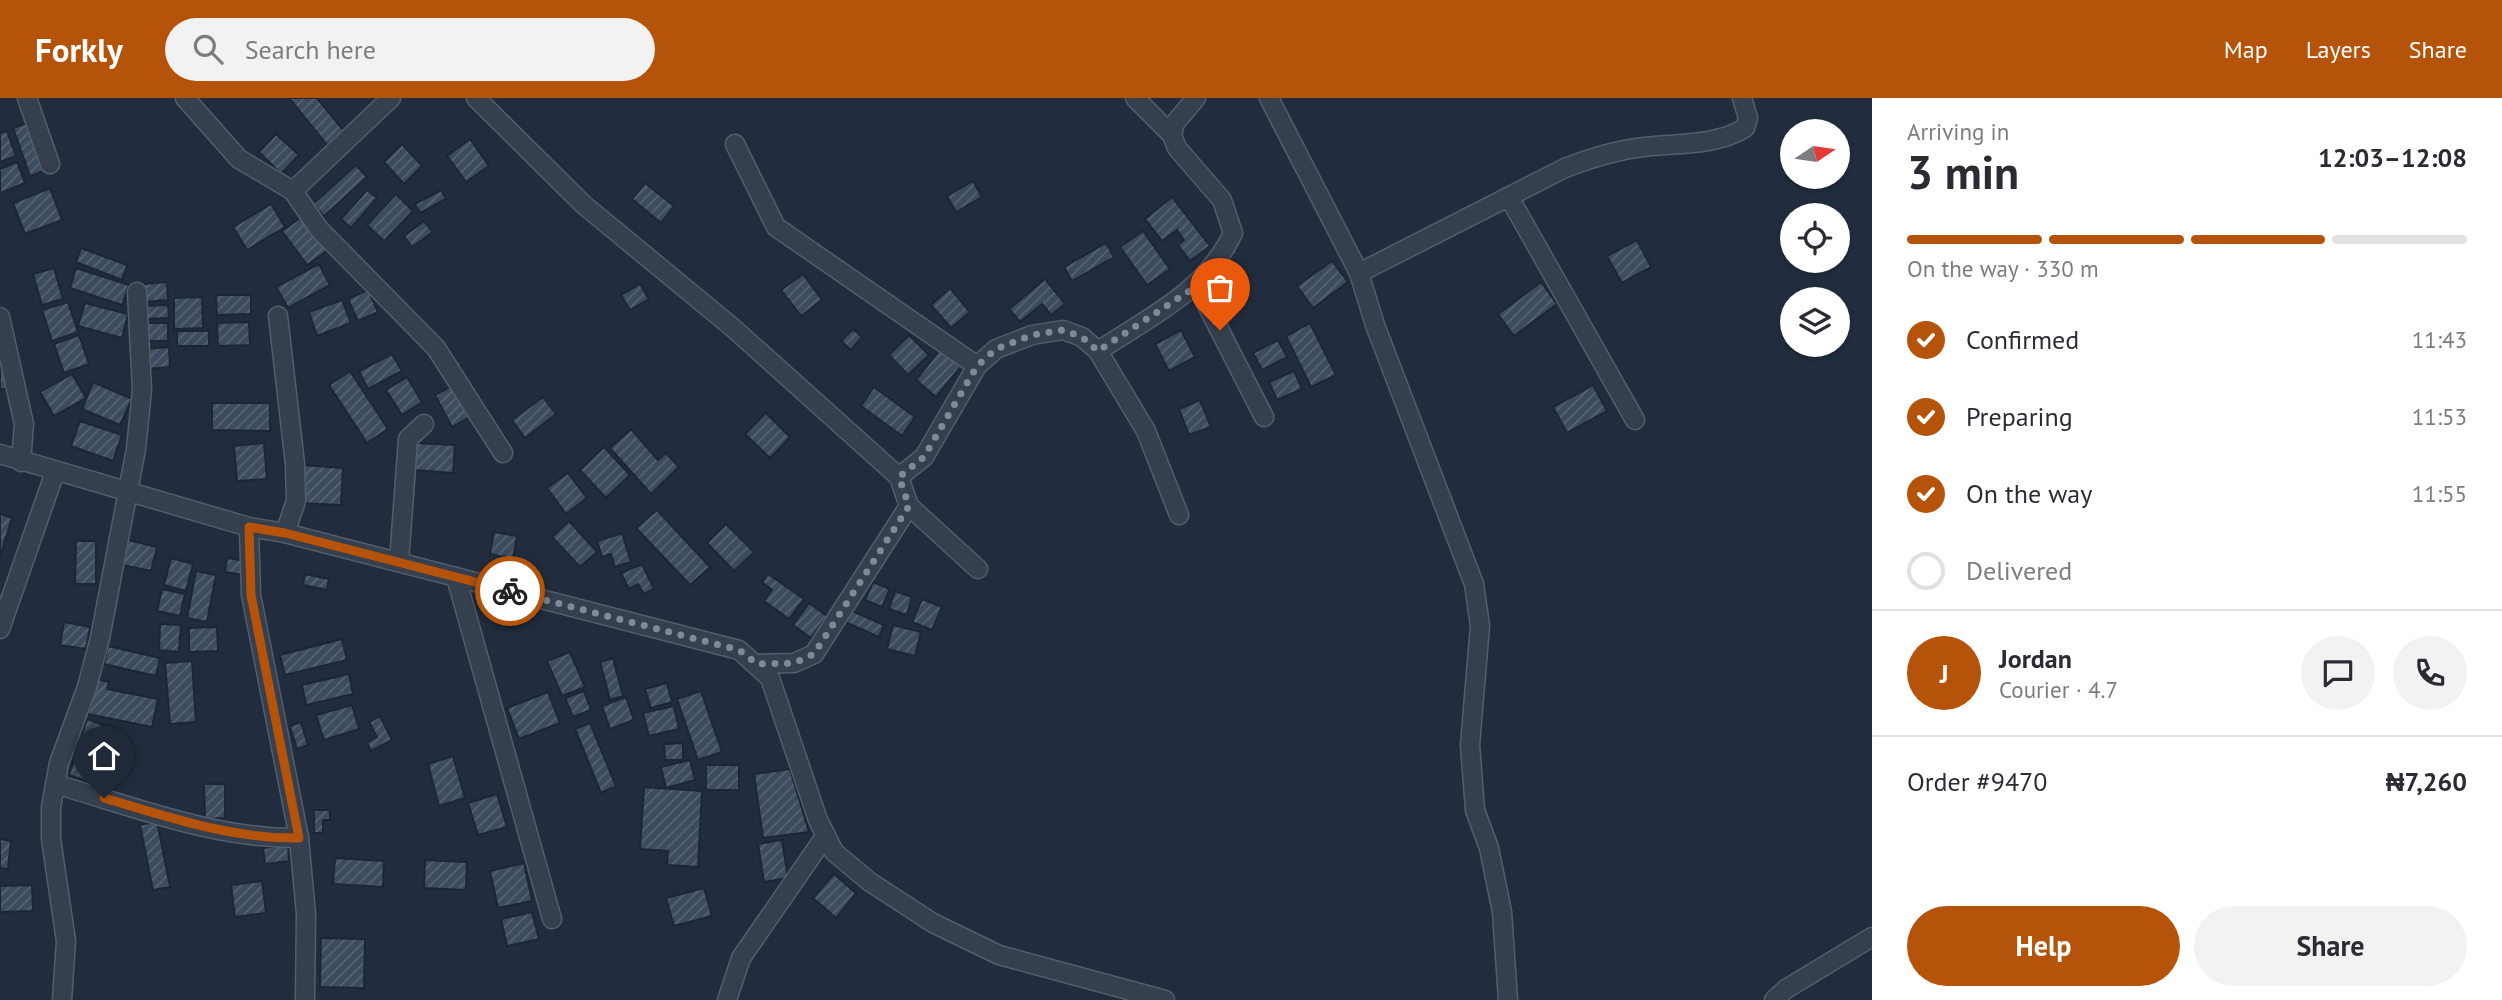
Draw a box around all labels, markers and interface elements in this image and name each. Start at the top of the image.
search box [165,18,655,81]
text: Forkly [35,28,123,71]
icon: search [189,30,227,68]
text: Search here [245,33,376,66]
text: Map [2224,34,2268,65]
text: Layers [2306,34,2371,65]
text: Share [2409,34,2467,65]
text: Arriving in [1907,117,2009,146]
north arrow [1780,119,1850,189]
map controls [1780,119,1850,357]
text: 12:03–12:08 [2318,141,2467,174]
text: 3 min [1907,142,2019,202]
button: locate [1780,203,1850,273]
text: On the way · 330 m [1907,254,2099,283]
pin [1190,258,1250,330]
icon: bag [1201,269,1239,307]
button: layers [1780,287,1850,357]
icon: check [1907,321,1945,359]
text: Confirmed [1966,323,2079,356]
text: 11:43 [2412,325,2467,354]
icon: check [1907,398,1945,436]
text: Preparing [1966,400,2073,433]
text: 11:53 [2412,402,2467,431]
icon: check [1907,475,1945,513]
text: On the way [1966,477,2092,510]
text: 11:55 [2412,479,2467,508]
text: Delivered [1966,554,2072,587]
courier [475,556,545,626]
icon: bike [491,572,529,610]
button: chat [2301,636,2375,710]
button: phone [2393,636,2467,710]
text: Jordan [1999,642,2072,675]
text: J [1940,657,1948,690]
text: Courier · 4.7 [1999,675,2118,704]
pin [74,726,134,798]
icon: home [85,737,123,775]
text: Order #9470 [1907,765,2047,798]
text: ₦7,260 [2386,765,2467,798]
button: Help [1907,906,2180,986]
button: Share [2194,906,2467,986]

